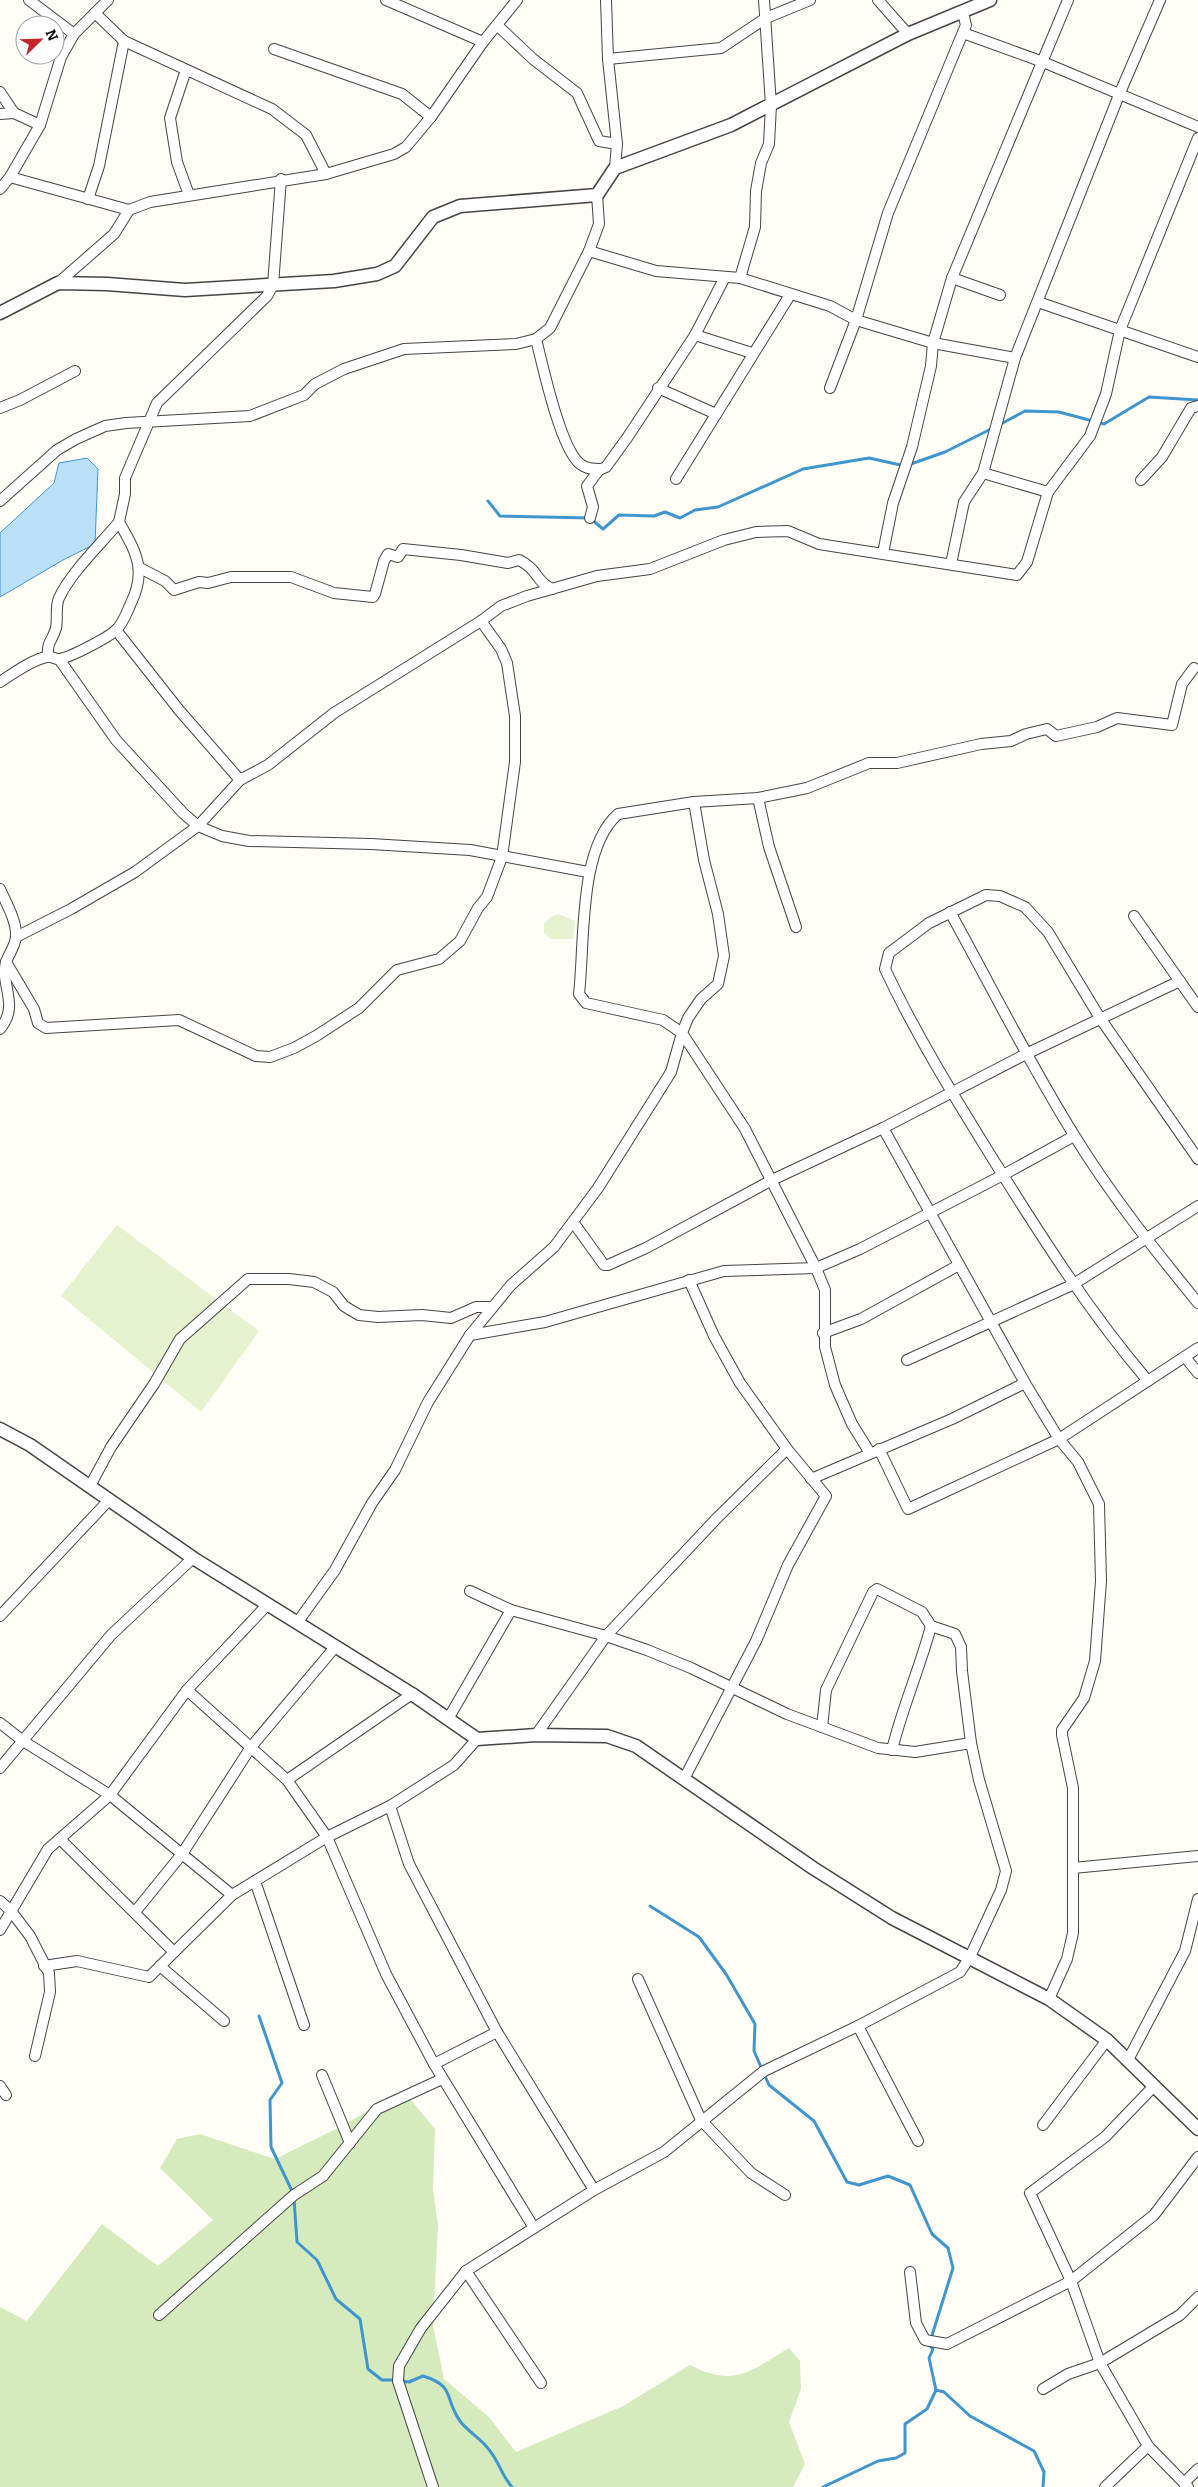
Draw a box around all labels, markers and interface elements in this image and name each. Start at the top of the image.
north arrow [15,15,65,65]
text: N [42,27,62,44]

